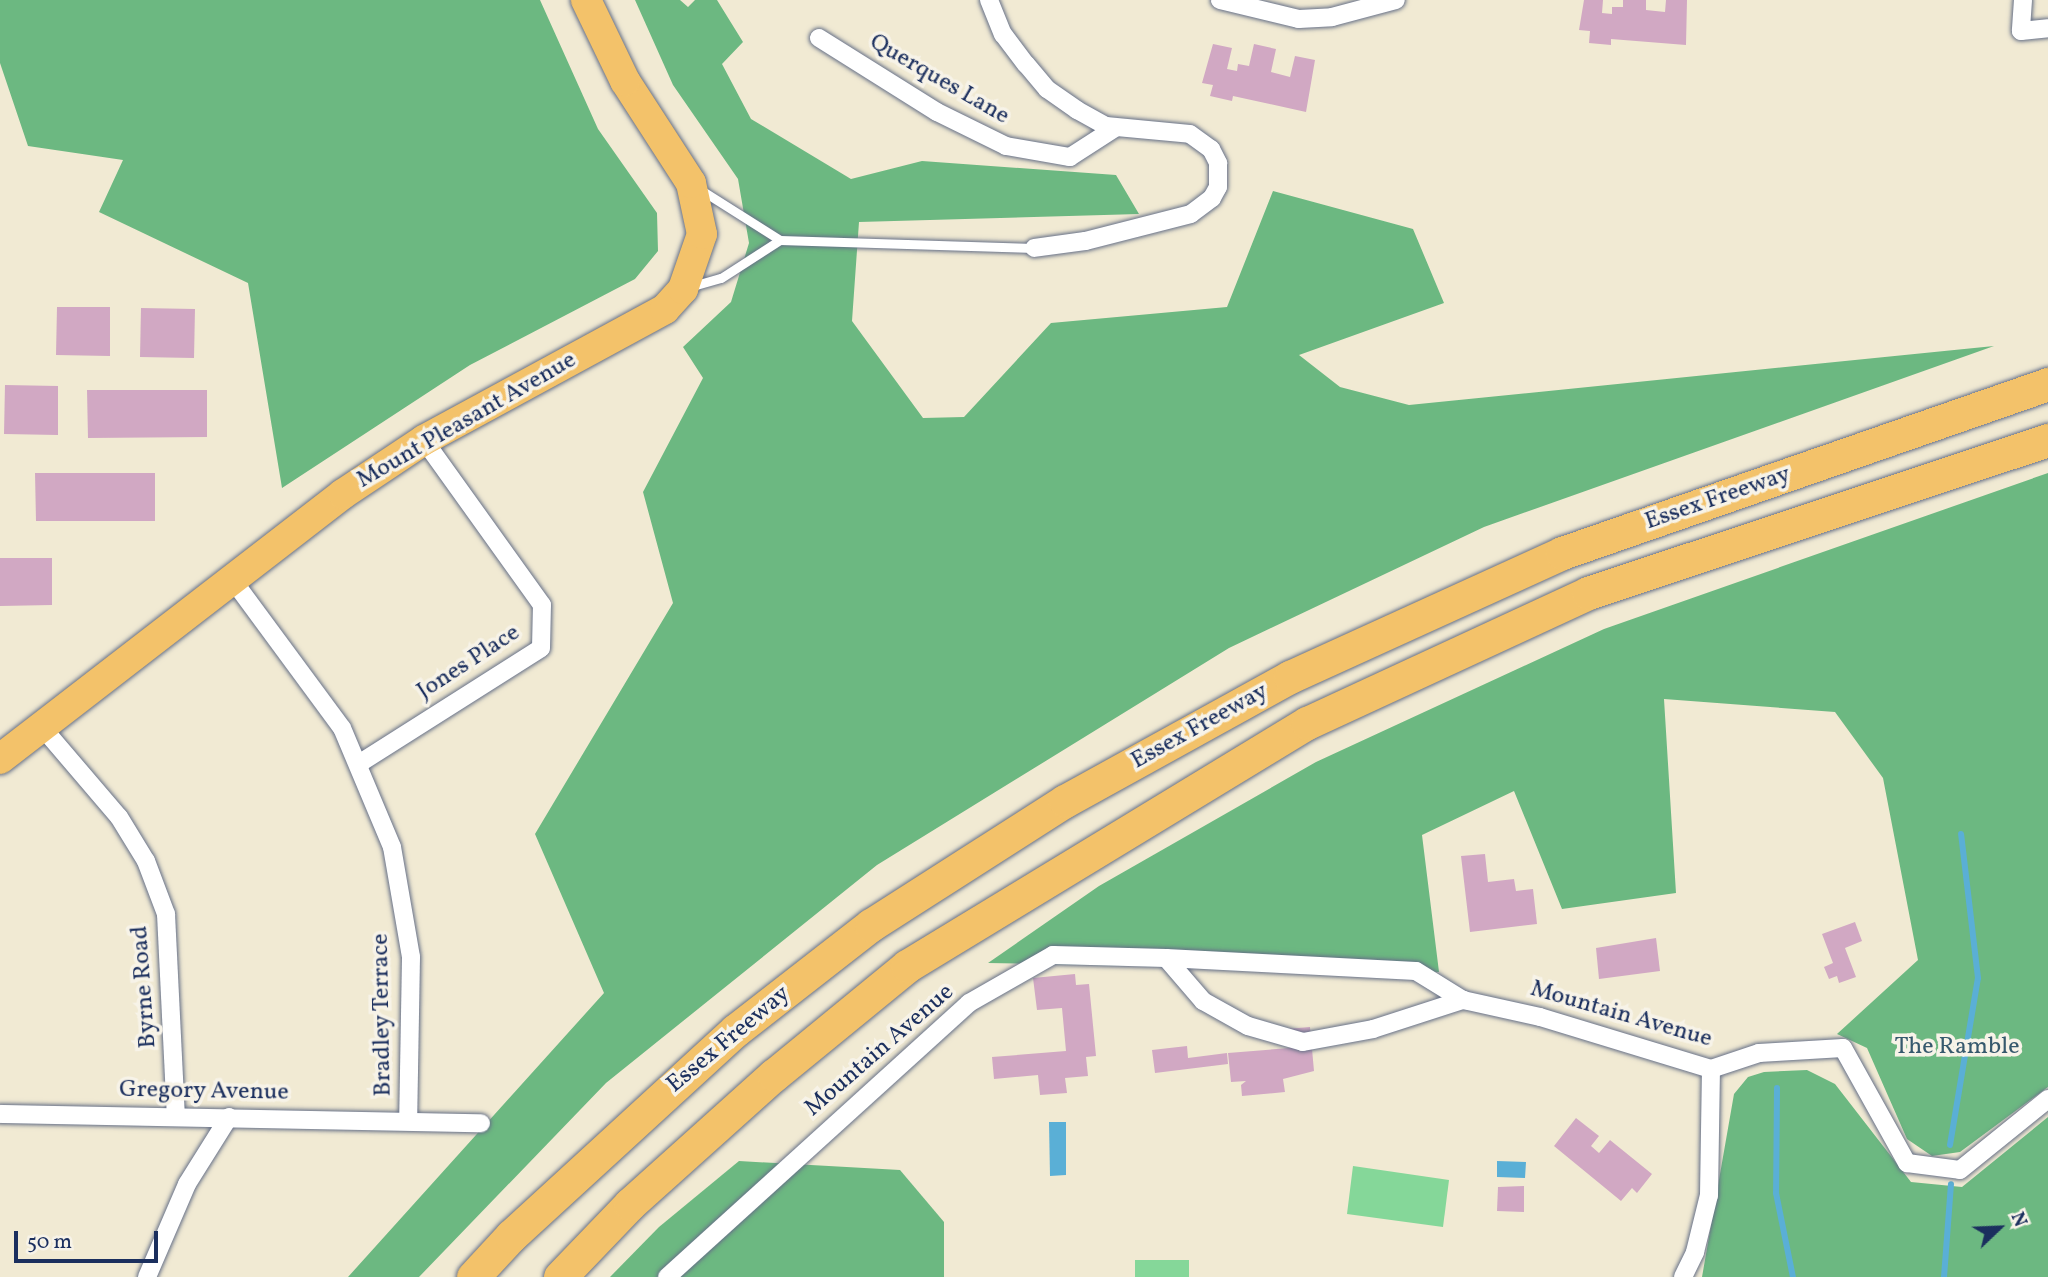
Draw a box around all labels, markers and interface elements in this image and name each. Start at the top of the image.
street label: Querques Lane [864,28,1014,132]
street label: Mount Pleasant Avenue [352,346,582,496]
street label: Essex Freeway [1642,461,1794,537]
street label: Jones Place [412,619,526,707]
street label: Essex Freeway [1127,678,1273,776]
street label: Byrne Road [126,925,164,1049]
street label: Bradley Terrace [367,933,399,1097]
street label: Mountain Avenue [1527,975,1715,1055]
street label: Mountain Avenue [800,979,960,1123]
street label: Essex Freeway [662,980,796,1100]
park label: The Ramble [1894,1034,2020,1062]
street label: Gregory Avenue [119,1076,289,1108]
north arrow [1964,1193,2034,1263]
text: N [2004,1208,2033,1231]
scale bar [18,1218,161,1262]
text: 50 m [27,1228,72,1257]

